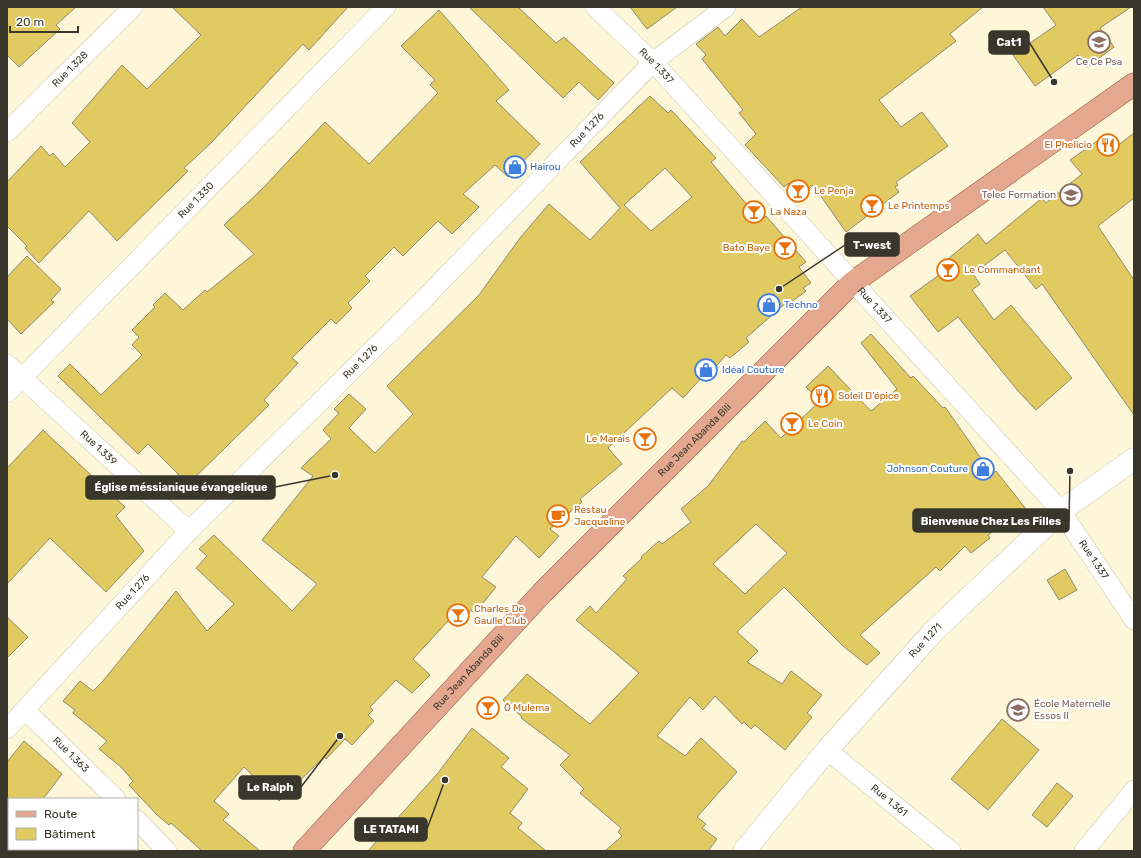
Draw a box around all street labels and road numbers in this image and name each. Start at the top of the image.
street label: Rue 1.337 [636,46,676,86]
street label: Rue 1.328 [50,49,91,90]
street label: Rue 1.276 [568,110,607,150]
street label: Rue 1.330 [176,180,217,221]
street label: Rue 1.337 [855,285,894,326]
street label: Rue 1.276 [341,342,380,381]
street label: Rue Jean Abanda Bili [656,401,734,479]
street label: Rue 1.339 [78,428,119,468]
street label: Rue 1.337 [1076,538,1111,581]
street label: Rue 1.276 [113,572,152,612]
street label: Rue 1.271 [907,621,944,660]
street label: Rue Jean Abanda Bili [431,632,507,713]
street label: Rue 1.363 [50,735,91,775]
street label: Rue 1.361 [868,782,910,819]

